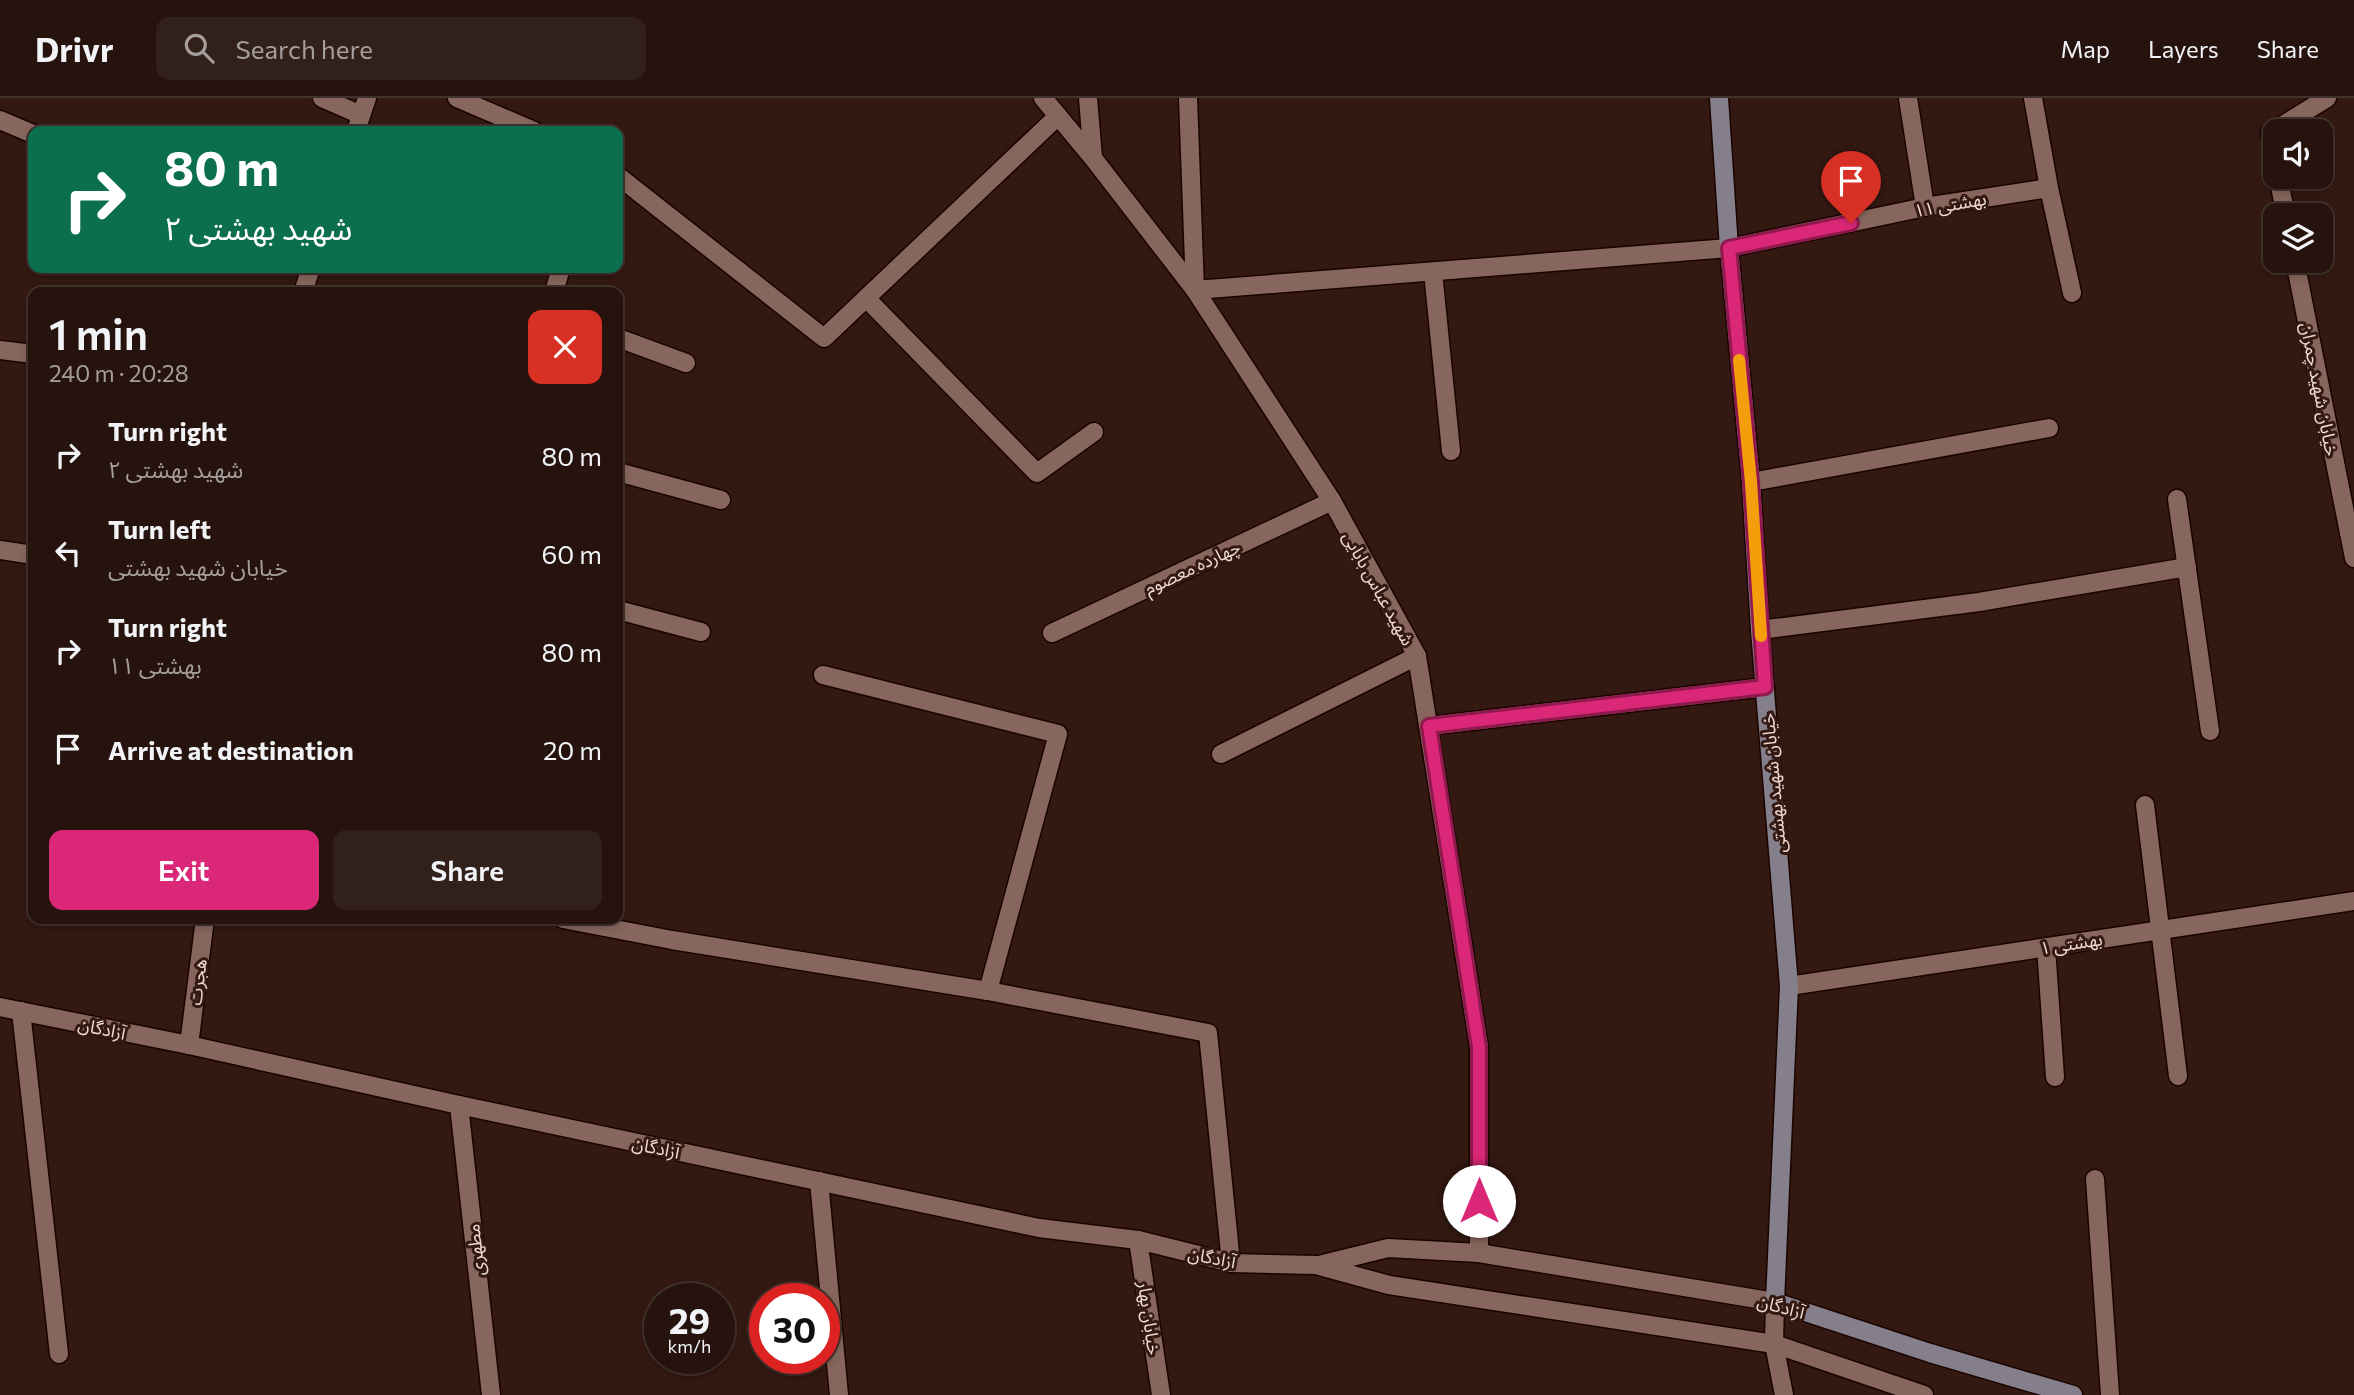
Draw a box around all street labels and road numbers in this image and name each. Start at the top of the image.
street label: بهشتی ۱۱ [1912,187,1988,222]
street label: خیابان شهید چمران [2295,320,2344,458]
street label: شهید عباس بابایی [1338,527,1420,650]
street label: چهارده معصوم [1140,535,1245,602]
street label: خیابان شهید بهشتی [1756,712,1791,854]
street label: بهشتی ۱ [2038,927,2104,960]
street label: هجرت [183,957,212,1007]
street label: آزادگان [76,1012,129,1045]
street label: آزادگان [630,1131,683,1164]
street label: مطهری [461,1223,490,1277]
street label: آزادگان [1186,1242,1239,1274]
street label: خیابان بهار [1133,1279,1166,1356]
street label: آزادگان [1755,1289,1808,1324]

